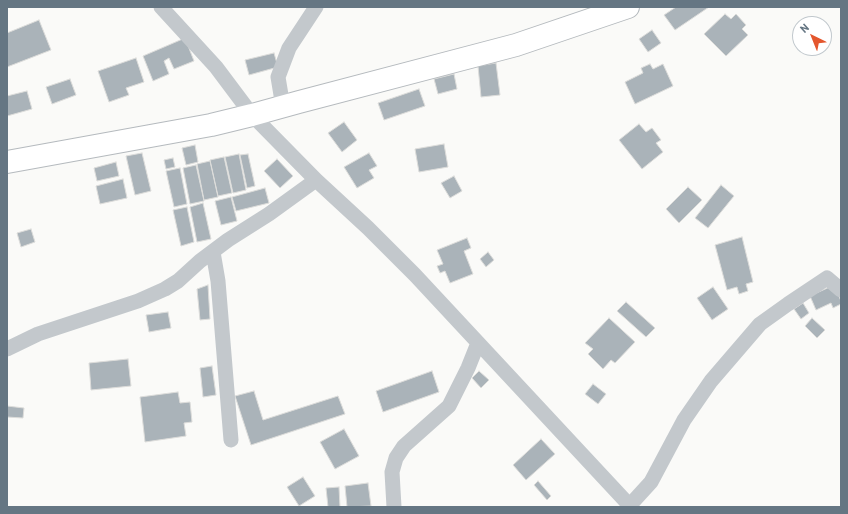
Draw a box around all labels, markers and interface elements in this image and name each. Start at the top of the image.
north arrow [792,16,832,56]
text: N [797,20,811,35]

